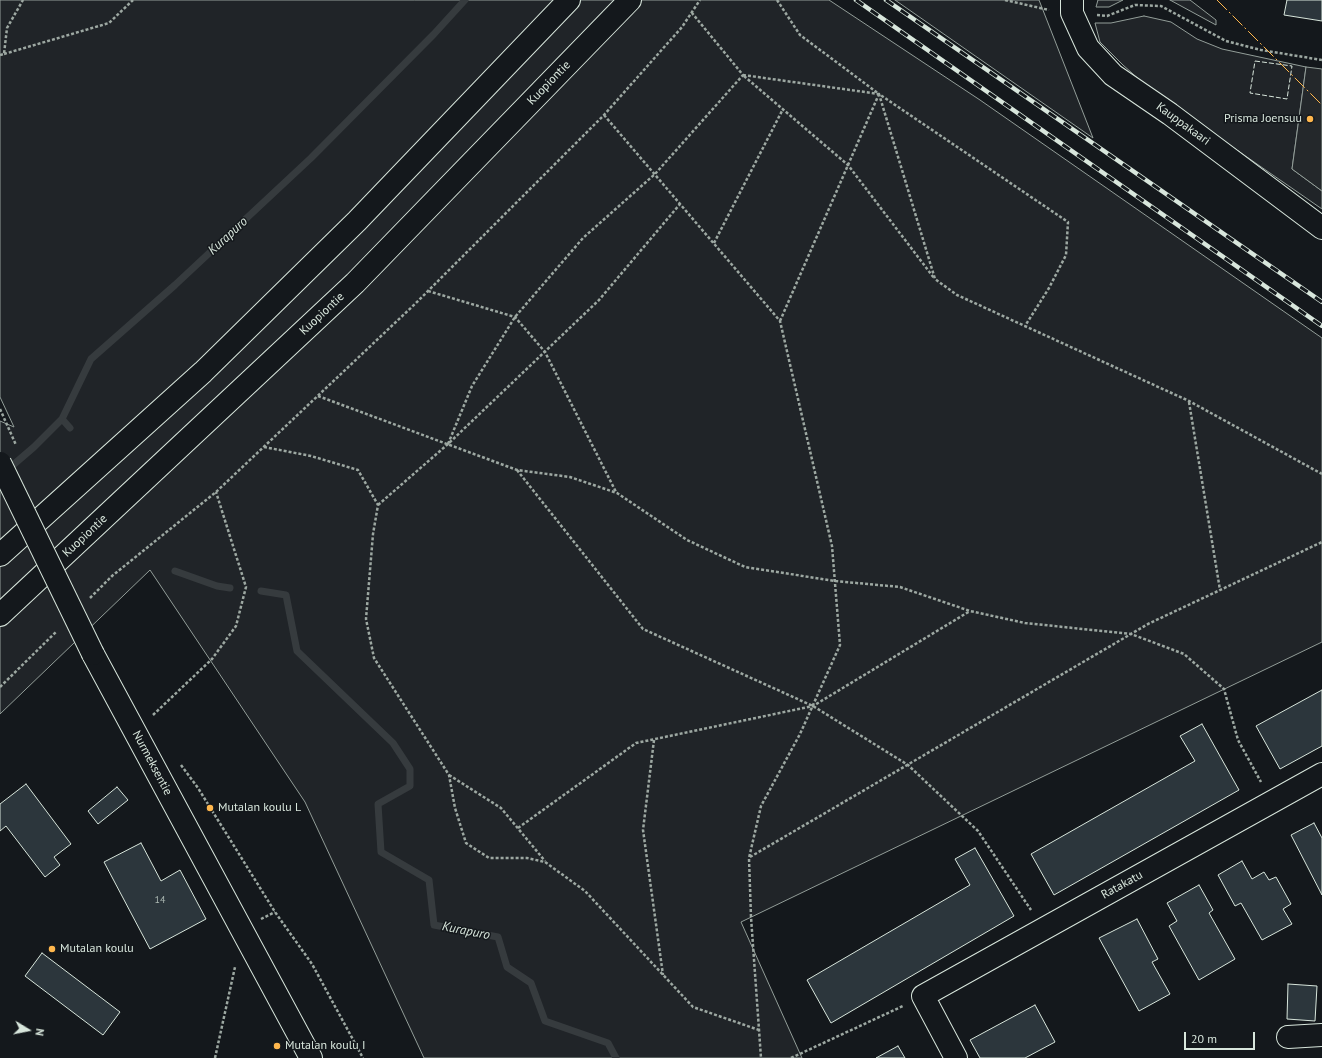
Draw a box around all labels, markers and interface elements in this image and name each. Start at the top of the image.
street label: Kuopiontie [524,58,574,108]
street label: Kauppakaari [1153,100,1213,148]
place label: Prisma Joensuu [1224,112,1302,126]
marker: Prisma Joensuu [1305,114,1315,124]
water label: Kurapuro [205,214,251,258]
street label: Kuopiontie [297,290,347,338]
street label: Kuopiontie [60,512,110,560]
street label: Nurmeksentie [129,728,175,798]
place label: Mutalan koulu L [218,801,301,815]
marker: Mutalan koulu L [205,803,215,813]
street label: Ratakatu [1099,868,1145,902]
house number: 14 [155,894,165,906]
water label: Kurapuro [441,919,491,943]
place label: Mutalan koulu [60,942,134,956]
marker: Mutalan koulu [47,944,57,954]
north arrow [8,1010,48,1050]
scale bar [1186,1024,1257,1050]
text: N [32,1027,47,1037]
text: 20 m [1191,1031,1217,1046]
place label: Mutalan koulu I [285,1039,365,1053]
marker: Mutalan koulu I [272,1041,282,1051]

